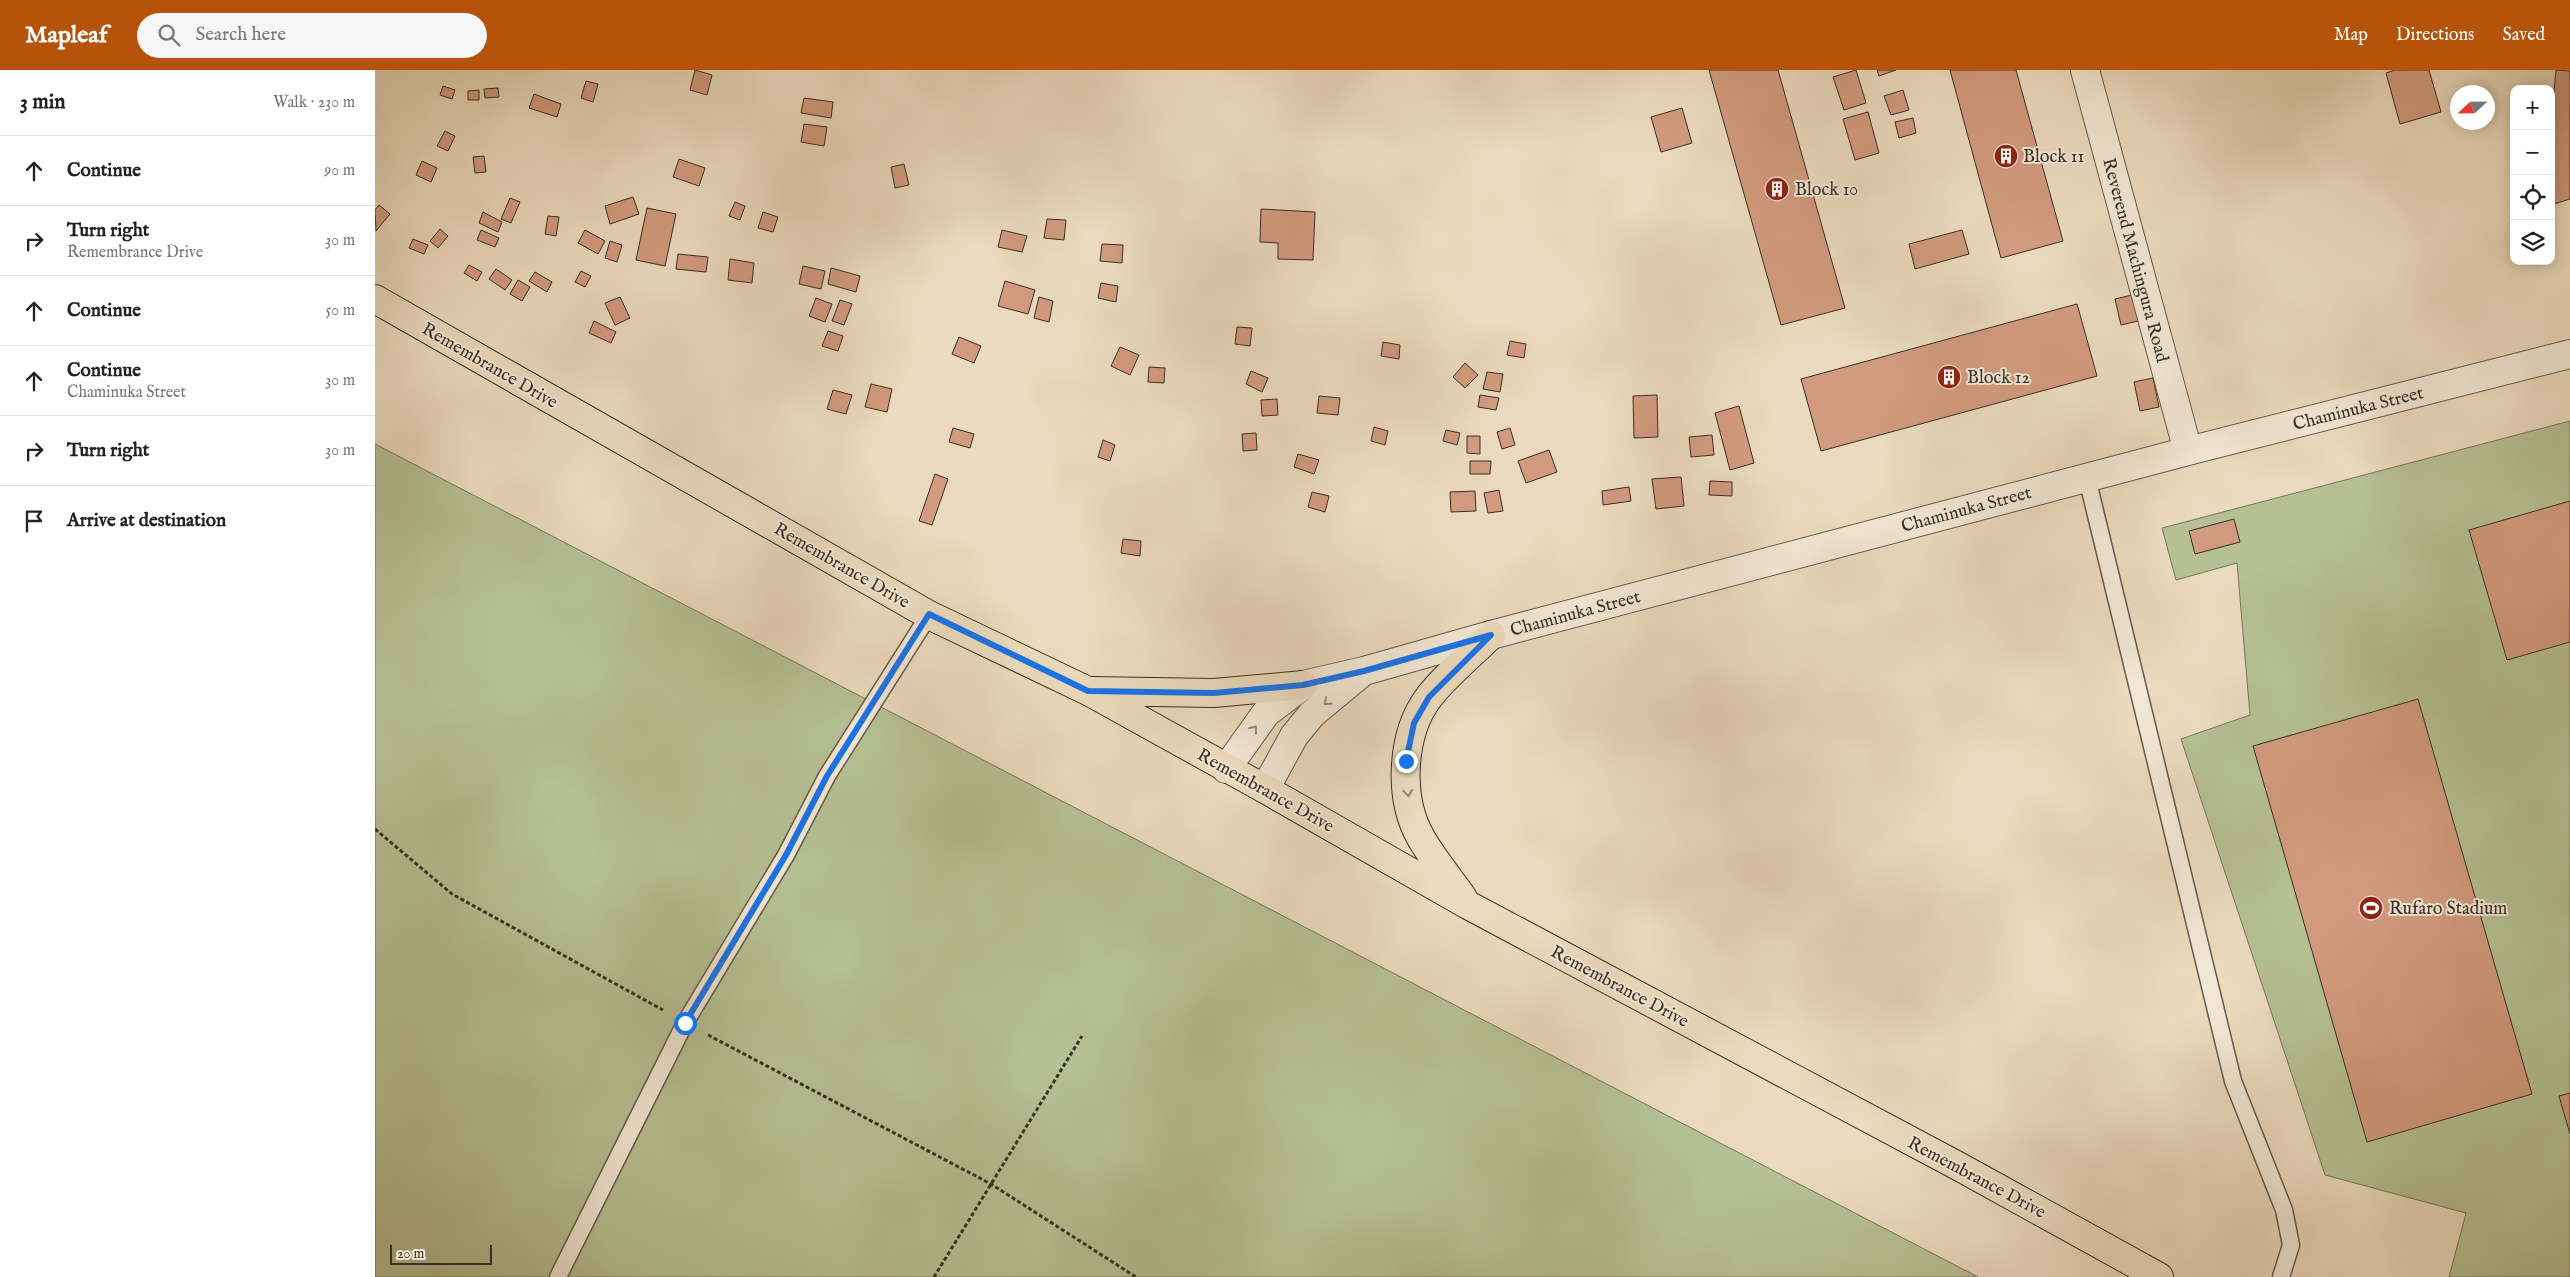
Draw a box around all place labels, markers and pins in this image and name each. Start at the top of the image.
building icon: Block 11 [1993,143,2019,169]
place label: Block 11 [2023,146,2084,169]
building icon: Block 10 [1764,176,1790,202]
place label: Block 10 [1795,179,1858,202]
building icon: Block 12 [1936,364,1962,390]
place label: Block 12 [1967,367,2030,390]
sports icon: Rufaro Stadium [2358,895,2384,921]
place label: Rufaro Stadium [2389,898,2507,921]

